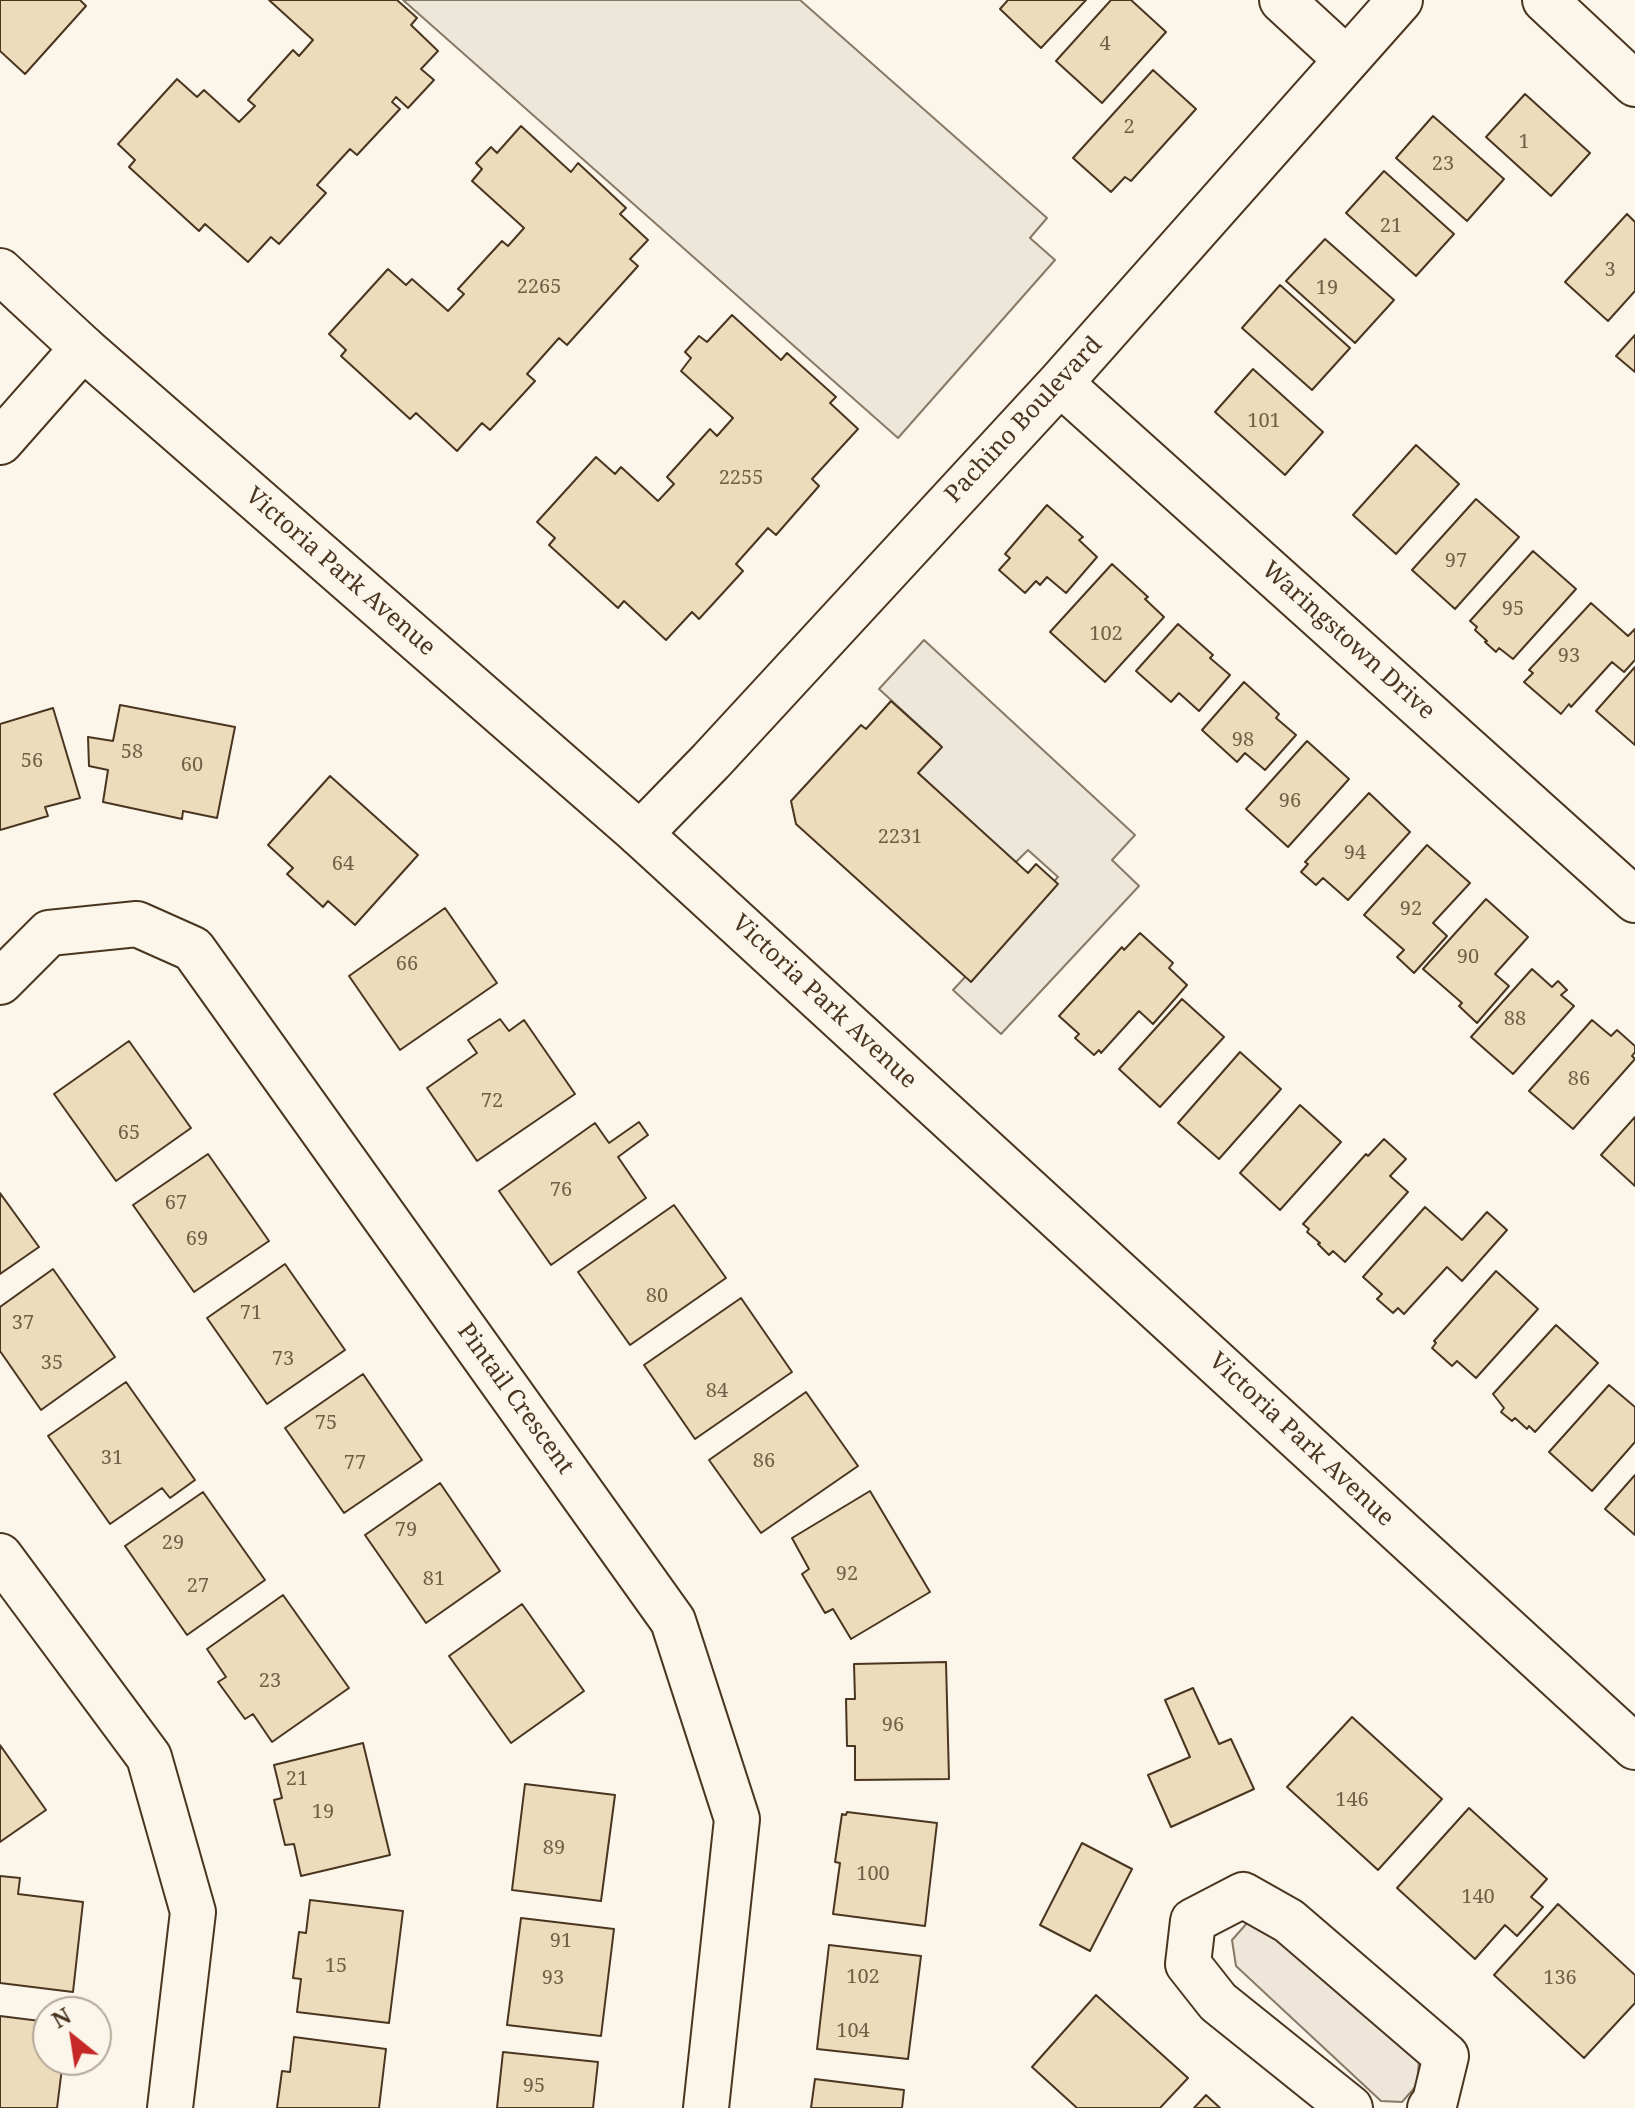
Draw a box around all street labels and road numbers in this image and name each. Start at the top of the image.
street label: Pachino Boulevard [940,331,1108,509]
street label: Victoria Park Avenue [239,482,441,662]
street label: Waringstown Drive [1255,556,1441,726]
street label: Victoria Park Avenue [726,909,922,1095]
street label: Pintail Crescent [451,1318,579,1480]
street label: Victoria Park Avenue [1203,1347,1399,1533]

